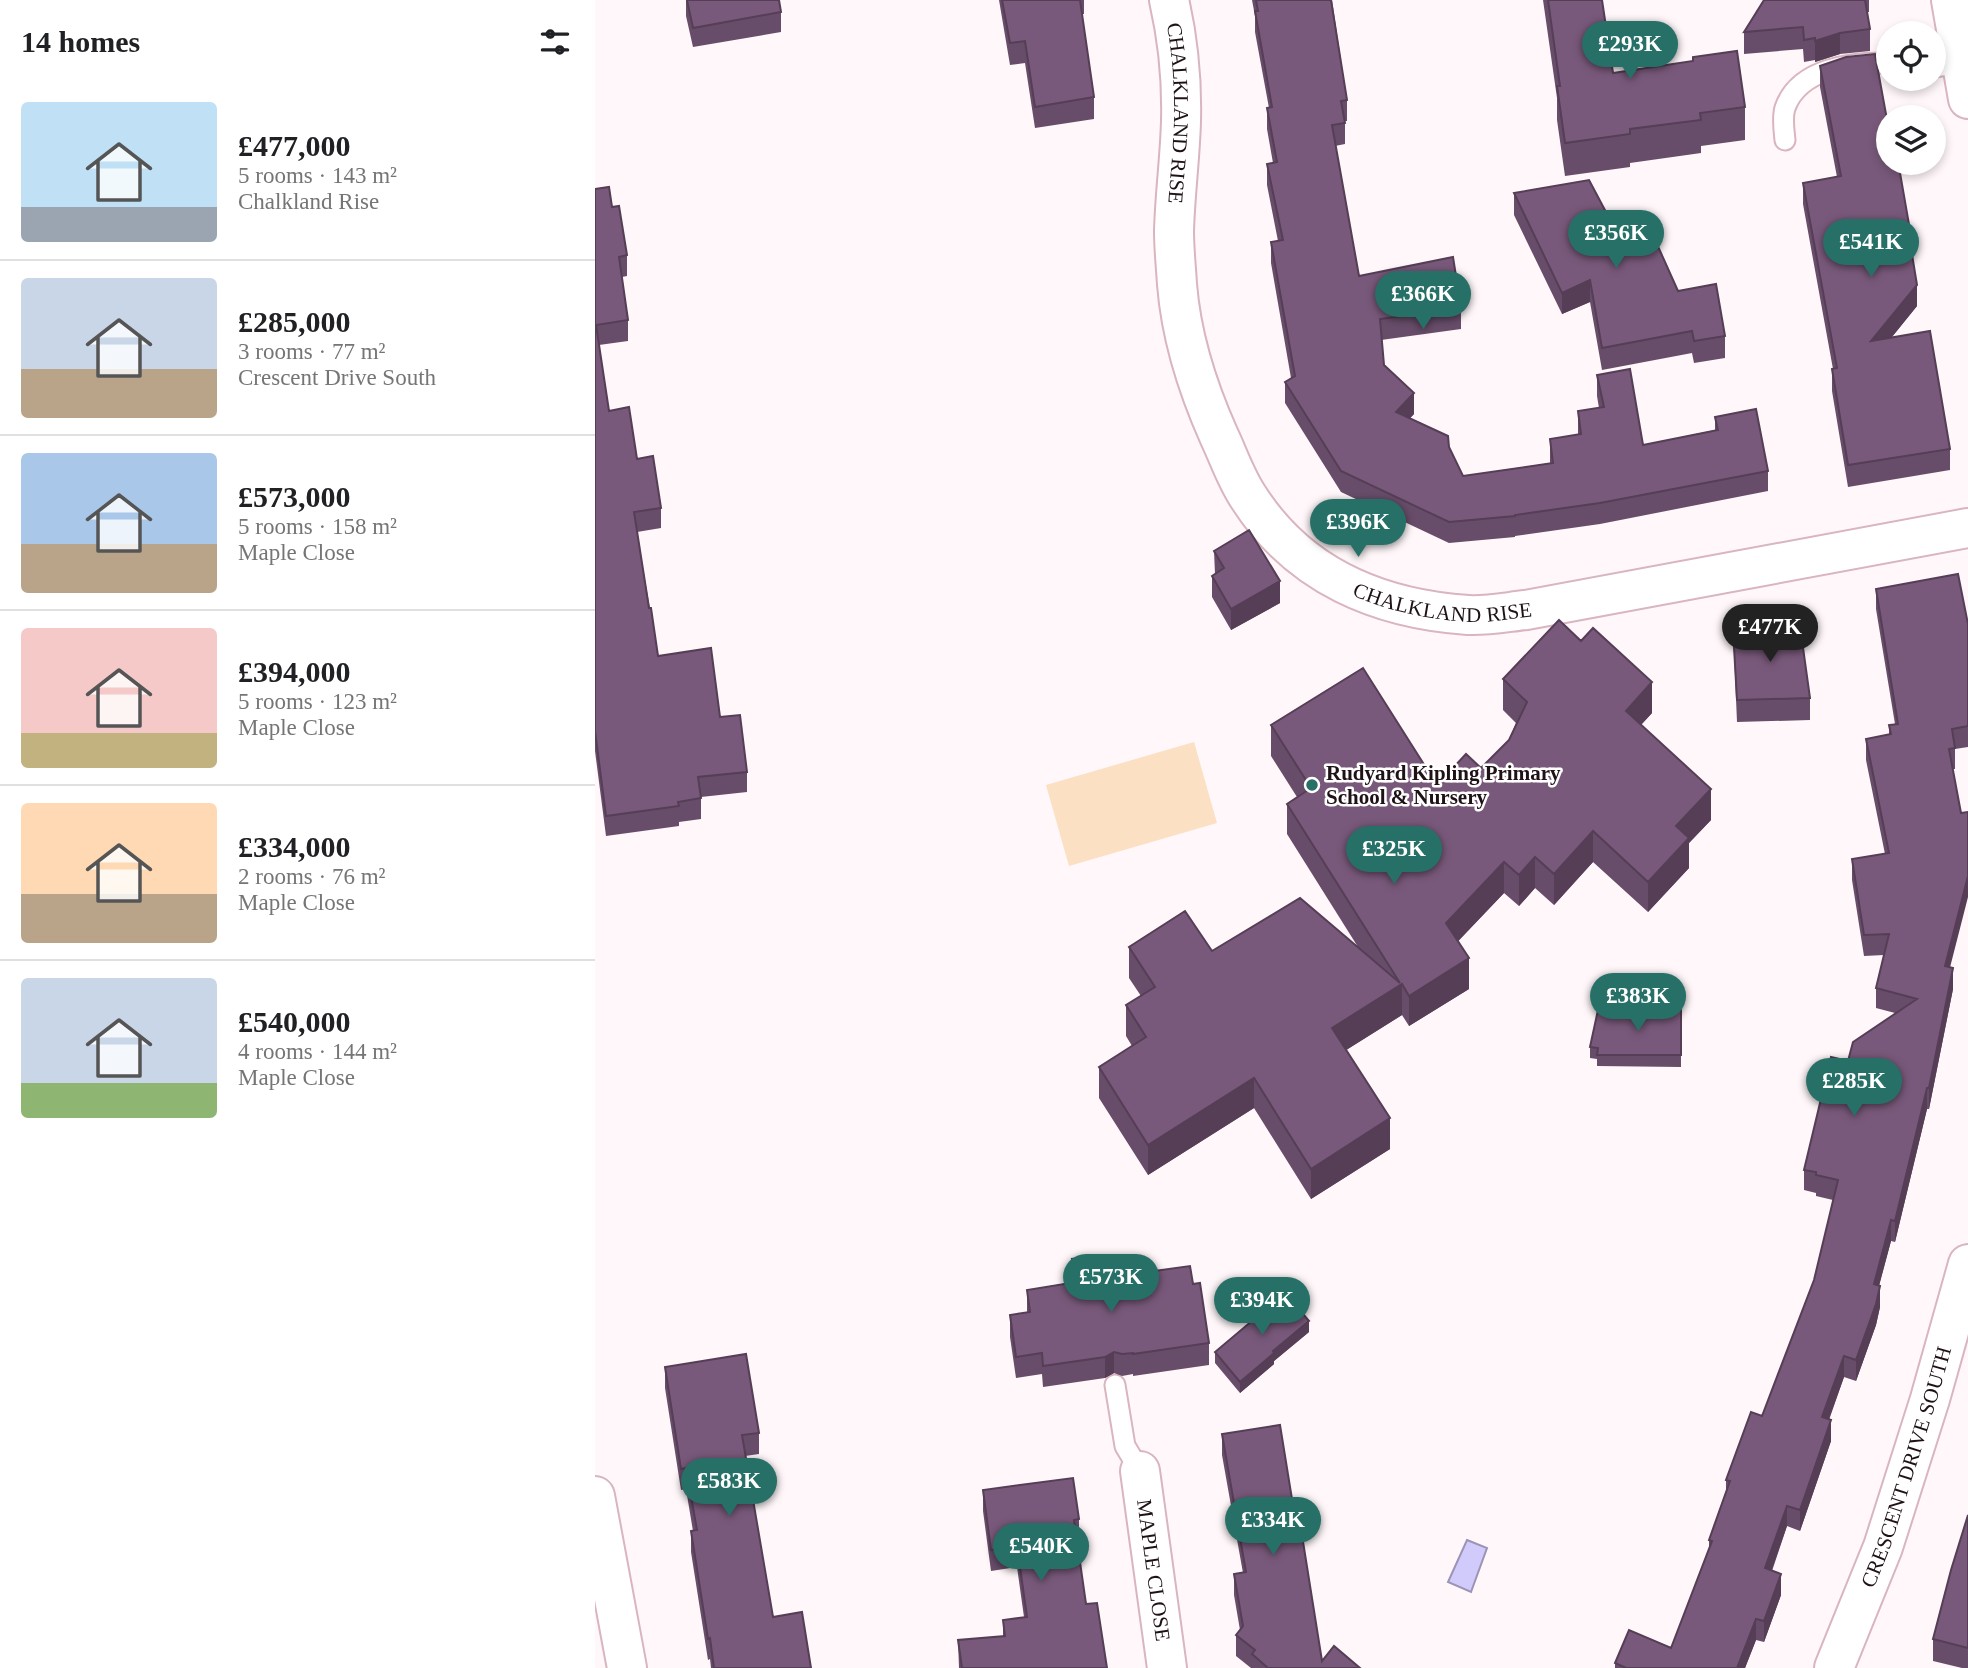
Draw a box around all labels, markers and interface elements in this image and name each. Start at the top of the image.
street label: CHALKLAND RISE [1162,21,1193,205]
map controls [1876,21,1946,175]
button: locate [1876,21,1946,91]
pin: £293K [1581,22,1679,81]
icon: filters [536,23,574,61]
text: 14 homes [21,25,140,58]
text: £293K [1598,31,1662,56]
button: layers [1876,105,1946,175]
text: £477,000 [238,129,351,162]
icon: home [77,130,161,214]
text: 5 rooms · 143 m² [238,163,397,188]
text: Chalkland Rise [238,189,379,214]
pin: £356K [1567,210,1665,270]
pin: £541K [1822,219,1920,279]
text: £356K [1584,220,1648,245]
text: £541K [1839,229,1903,254]
pin: £366K [1374,272,1472,331]
text: £366K [1391,281,1455,306]
text: £285,000 [238,305,351,338]
icon: home [77,306,161,390]
text: 3 rooms · 77 m² [238,339,385,364]
text: Crescent Drive South [238,365,436,390]
text: £573,000 [238,480,351,513]
icon: home [77,481,161,565]
pin: £396K [1309,500,1407,559]
text: £396K [1326,509,1390,534]
text: 5 rooms · 158 m² [238,514,397,539]
text: Maple Close [238,540,355,565]
street label: CHALKLAND RISE [1349,577,1533,627]
pin: £477K [1721,604,1819,664]
text: £477K [1738,614,1802,639]
text: £394,000 [238,655,351,688]
icon: home [77,656,161,740]
text: 5 rooms · 123 m² [238,689,397,714]
text: Maple Close [238,715,355,740]
place label: Rudyard Kipling Primary School & Nursery [1326,761,1561,809]
marker: Rudyard Kipling Primary School & Nursery [1304,777,1320,793]
pin: £325K [1345,826,1443,886]
text: £334,000 [238,830,351,863]
icon: home [77,831,161,915]
text: £325K [1362,836,1426,861]
text: 2 rooms · 76 m² [238,864,385,889]
text: Maple Close [238,890,355,915]
pin: £383K [1589,974,1687,1033]
text: £383K [1606,983,1670,1008]
text: £540,000 [238,1005,351,1038]
icon: home [77,1006,161,1090]
text: 4 rooms · 144 m² [238,1039,397,1064]
pin: £285K [1805,1058,1903,1118]
text: Maple Close [238,1065,355,1090]
text: £285K [1822,1068,1886,1093]
pin: £573K [1062,1254,1160,1314]
text: £573K [1079,1264,1143,1289]
pin: £394K [1213,1278,1311,1337]
text: £394K [1230,1287,1294,1312]
street label: CRESCENT DRIVE SOUTH [1856,1344,1956,1591]
pin: £583K [680,1458,778,1518]
text: £583K [697,1468,761,1493]
street label: MAPLE CLOSE [1132,1498,1175,1643]
pin: £334K [1224,1498,1322,1557]
text: £334K [1241,1507,1305,1532]
pin: £540K [992,1524,1090,1583]
text: £540K [1009,1533,1073,1558]

